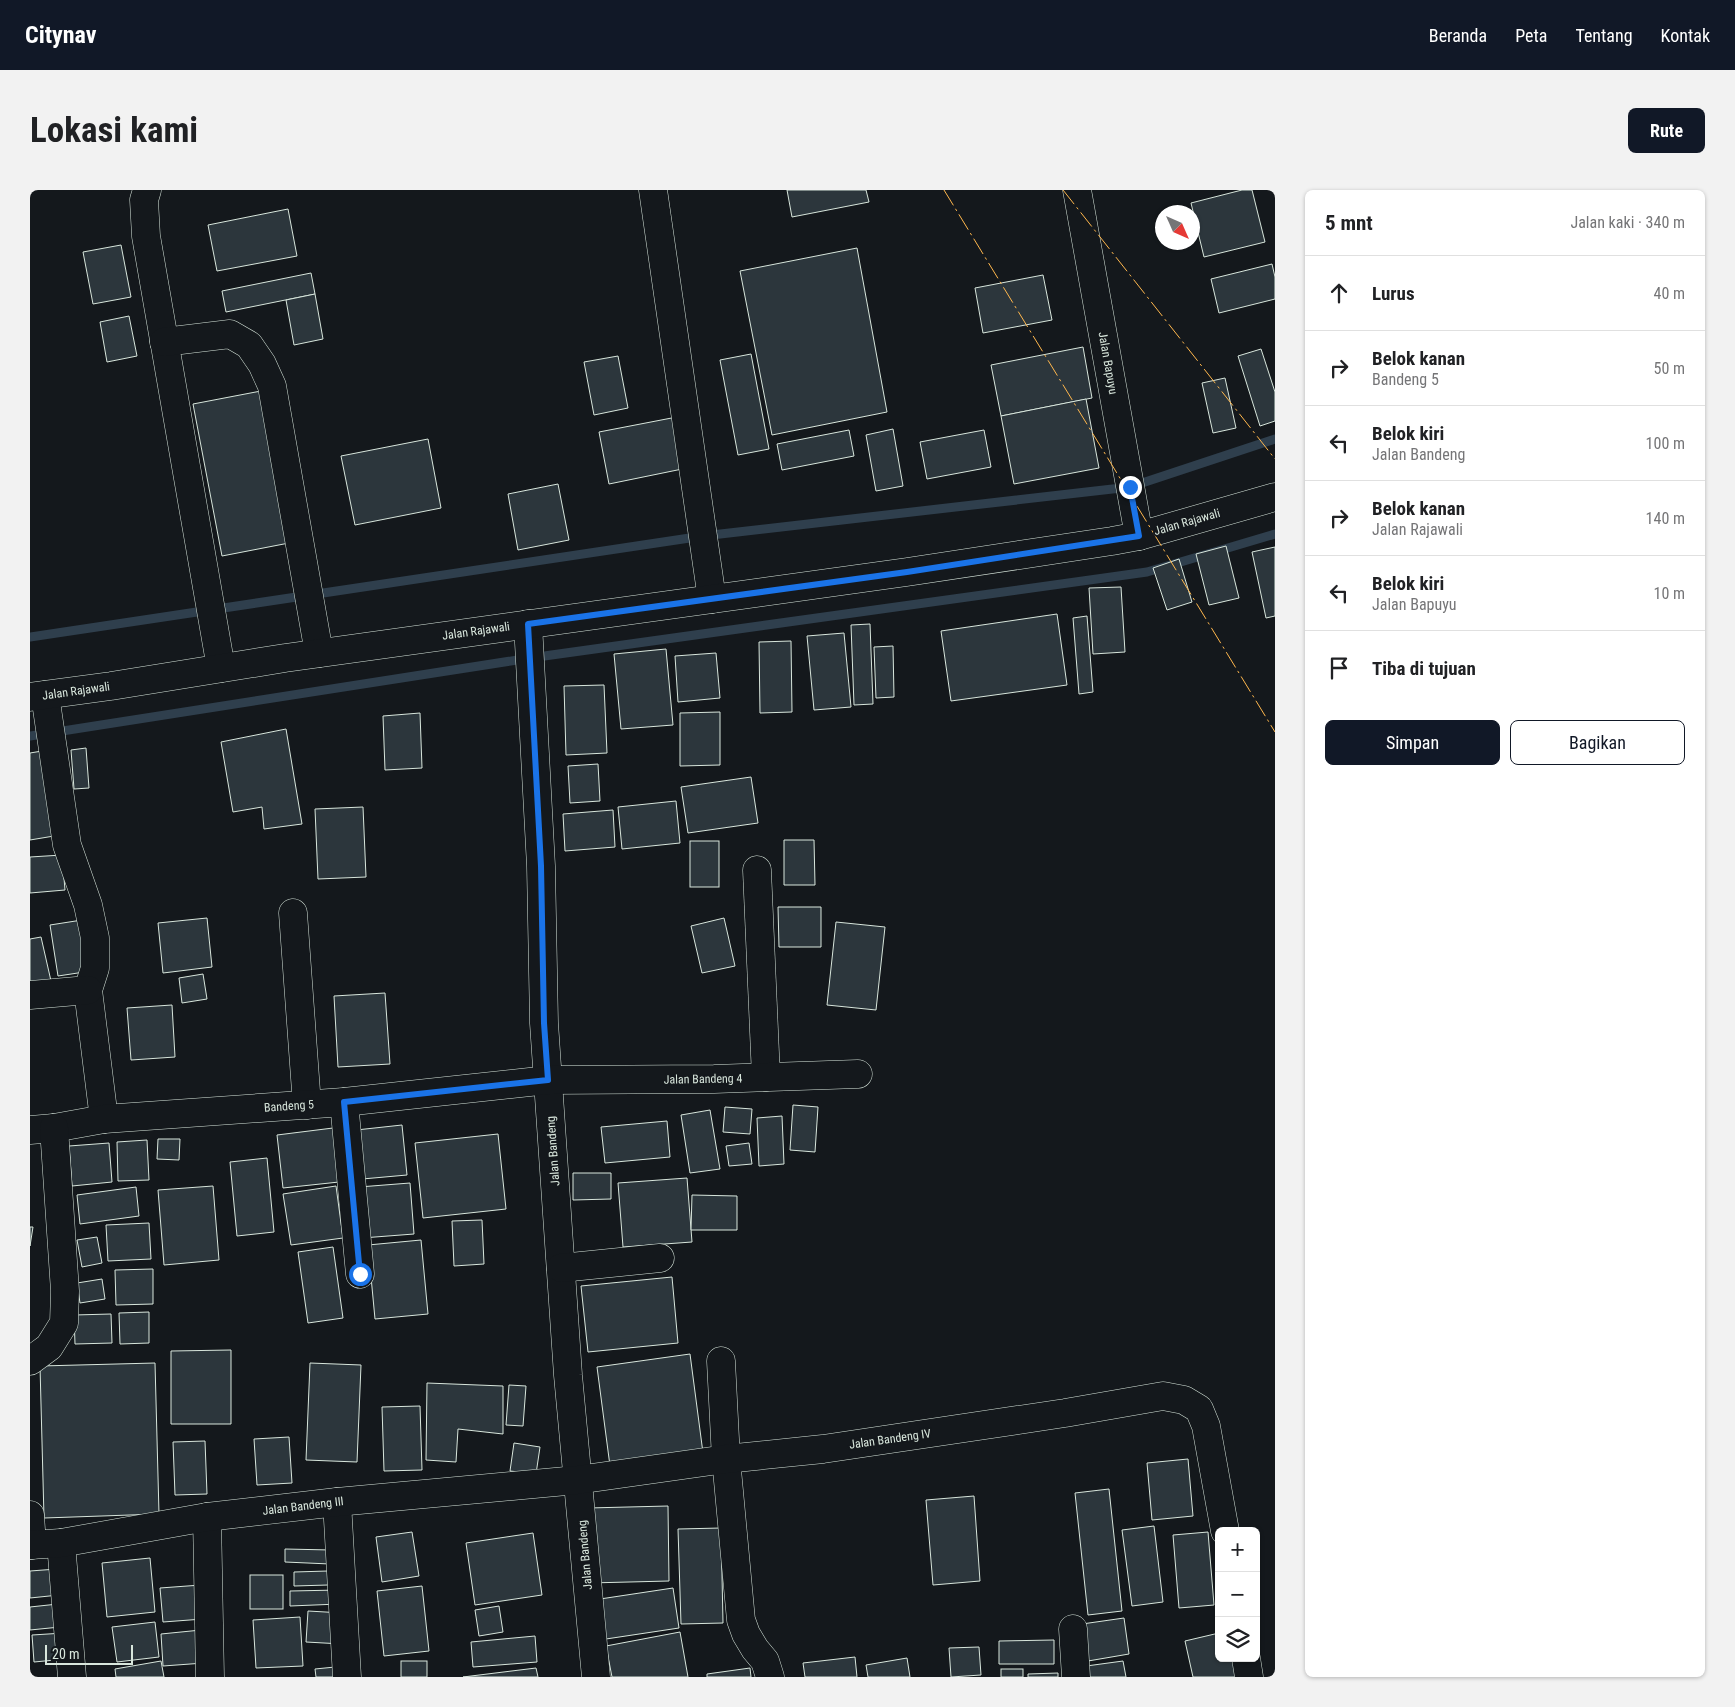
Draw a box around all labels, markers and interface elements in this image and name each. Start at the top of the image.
text: Citynav [25,21,96,49]
text: Beranda [1429,25,1487,46]
text: Peta [1515,25,1547,46]
text: Tentang [1575,25,1633,46]
text: Kontak [1661,25,1710,46]
button: Rute [1628,108,1705,153]
text: Lokasi kami [30,110,198,151]
north arrow [1155,205,1200,250]
text: 5 mnt [1325,211,1373,235]
text: Jalan kaki · 340 m [1570,213,1685,232]
icon: ahead [1325,279,1353,307]
text: Lurus [1372,282,1415,305]
text: 40 m [1653,284,1685,303]
street label: Jalan Bapuyu [1096,331,1120,396]
text: Belok kanan [1372,347,1465,370]
icon: right [1325,354,1353,382]
text: 50 m [1653,359,1685,378]
text: Bandeng 5 [1372,370,1439,389]
text: Belok kiri [1372,422,1444,445]
icon: left [1325,429,1353,457]
text: 100 m [1646,434,1685,453]
text: Jalan Bandeng [1372,445,1465,464]
route end [1119,476,1142,499]
text: Belok kanan [1372,497,1465,520]
icon: right [1325,504,1353,532]
street label: Jalan Rajawali [1152,506,1222,538]
text: 140 m [1646,509,1685,528]
text: Jalan Rajawali [1372,520,1463,539]
text: Belok kiri [1372,572,1444,595]
icon: left [1325,579,1353,607]
text: 10 m [1653,584,1685,603]
text: Jalan Bapuyu [1372,595,1457,614]
street label: Jalan Rajawali [441,619,511,643]
icon: arrive [1325,654,1353,682]
text: Tiba di tujuan [1372,657,1476,680]
street label: Jalan Rajawali [41,679,111,703]
button: Simpan [1325,720,1500,765]
button: Bagikan [1510,720,1685,765]
street label: Jalan Bandeng 4 [664,1071,743,1087]
street label: Bandeng 5 [264,1097,315,1115]
street label: Jalan Bandeng [544,1116,562,1186]
route start [349,1263,372,1286]
street label: Jalan Bandeng IV [848,1426,932,1452]
street label: Jalan Bandeng III [262,1494,344,1518]
street label: Jalan Bandeng [575,1519,595,1591]
map controls [1215,1527,1260,1662]
button: + [1215,1527,1260,1572]
button: − [1215,1572,1260,1617]
button: layers [1215,1617,1260,1662]
scale bar [45,1642,132,1665]
text: 20 m [52,1646,80,1662]

